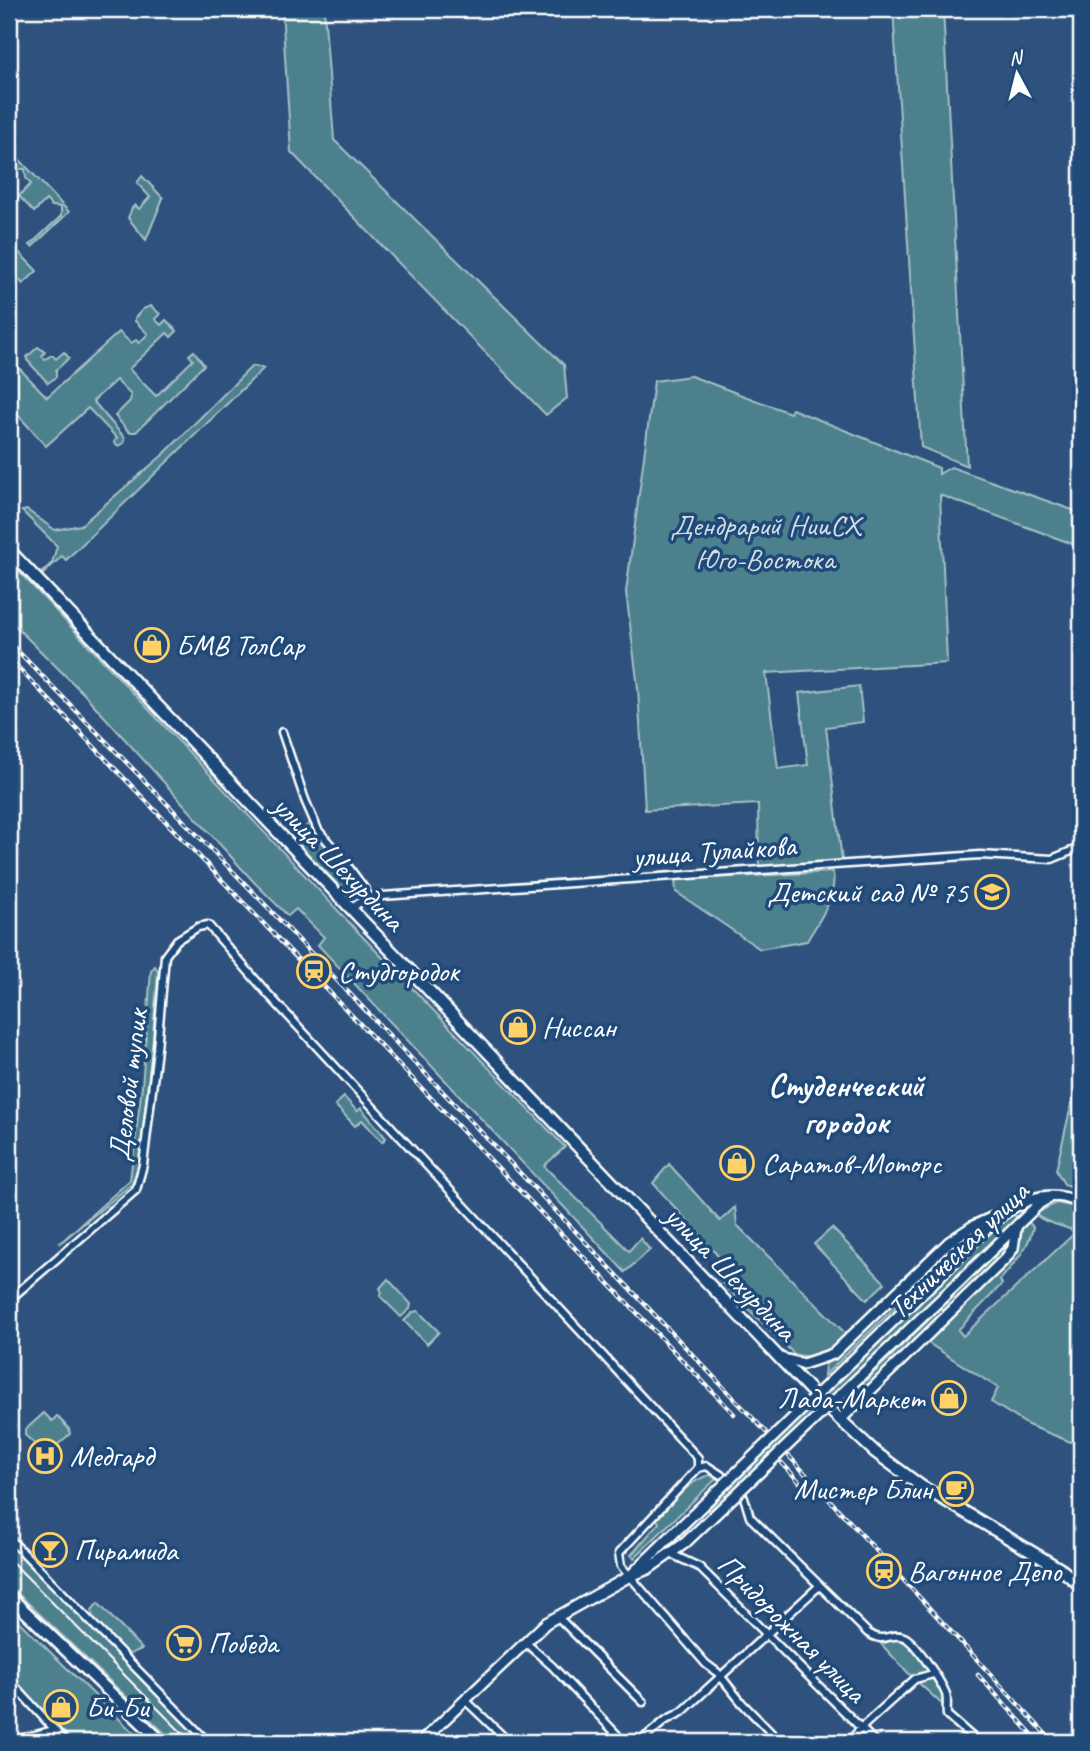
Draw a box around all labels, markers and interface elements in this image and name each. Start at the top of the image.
north arrow [982,38,1052,108]
text: N [1008,45,1026,71]
park label: Дендрарий НииСХ Юго-Востока [670,506,864,578]
shop icon: БМВ ТолСар [133,626,171,664]
place label: БМВ ТолСар [176,626,306,664]
street label: улица Шехурдина [263,786,415,940]
street label: улица Тулайкова [629,826,799,876]
place label: Детский сад № 75 [767,873,969,911]
school or university icon: Детский сад № 75 [973,873,1011,911]
station icon: Студгородок [295,952,333,990]
place label: Студгородок [338,952,461,990]
street label: Деловой тупик [100,1005,156,1163]
shop icon: Ниссан [499,1008,537,1046]
place label: Ниссан [542,1008,618,1046]
district label: Студенческий городок [768,1065,926,1143]
shop icon: Саратов-Моторс [718,1144,756,1182]
place label: Саратов-Моторс [762,1144,942,1182]
street label: Техническая улица [879,1172,1038,1327]
street label: улица Шехурдина [655,1196,807,1350]
place label: Лада-Маркет [778,1379,926,1417]
shop icon: Лада-Маркет [930,1379,968,1417]
hospital icon: Медгард [26,1437,64,1475]
place label: Медгард [70,1437,156,1475]
place label: Мистер Блин [794,1470,934,1508]
cafe icon: Мистер Блин [937,1470,975,1508]
bar icon: Пирамида [31,1531,69,1569]
place label: Пирамида [74,1531,180,1569]
street label: Придорожная улица [709,1545,876,1712]
station icon: Вагонное Депо [865,1552,903,1590]
place label: Вагонное Депо [908,1552,1063,1590]
supermarket icon: Победа [165,1624,203,1662]
place label: Победа [208,1624,280,1662]
shop icon: Би-Би [42,1688,80,1726]
place label: Би-Би [86,1688,150,1726]

